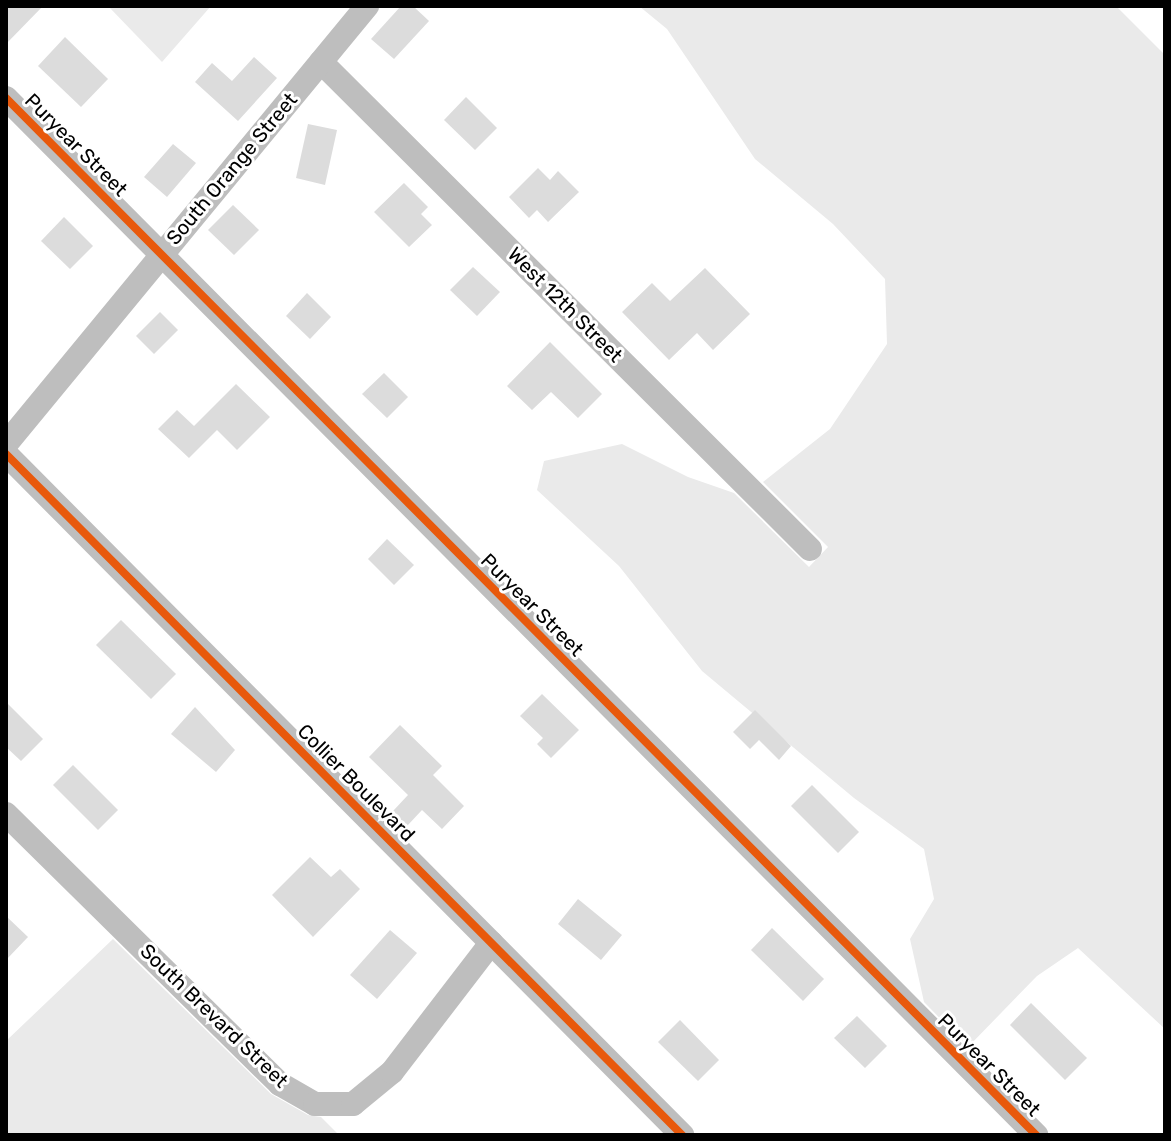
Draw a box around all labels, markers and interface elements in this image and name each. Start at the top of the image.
street label: South Orange Street [161,88,303,250]
street label: Puryear Street [20,89,132,201]
street label: West 12th Street [503,243,627,367]
street label: Puryear Street [476,549,588,661]
street label: Collier Boulevard [292,719,420,847]
street label: South Brevard Street [135,939,293,1093]
street label: Puryear Street [933,1009,1045,1121]

